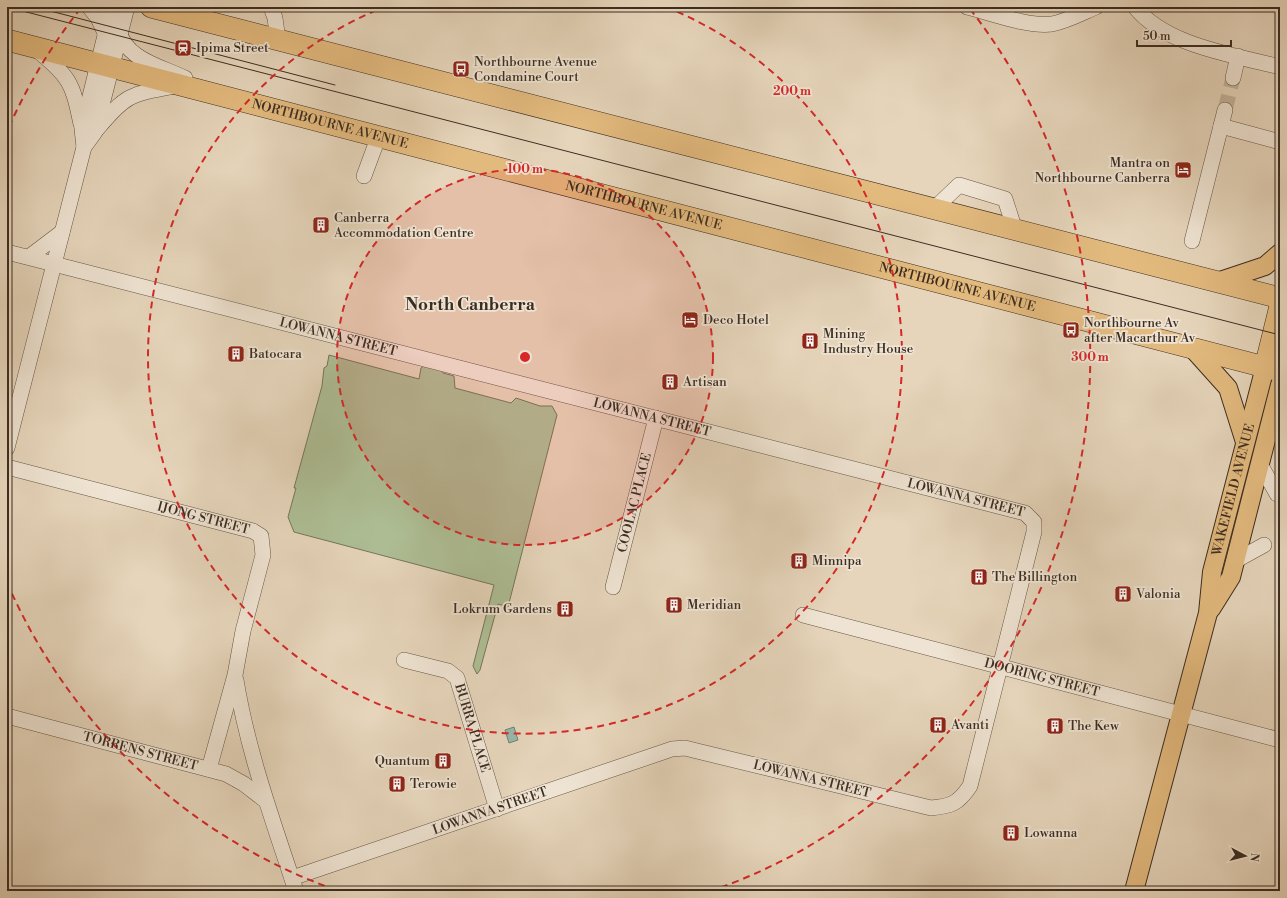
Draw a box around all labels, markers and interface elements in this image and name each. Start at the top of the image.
scale bar [1137,22,1231,48]
text: 50 m [1143,29,1171,44]
station icon: Ipima Street [173,38,193,58]
place label: Ipima Street [196,40,269,56]
place label: Northbourne Avenue Condamine Court [474,54,598,85]
bus stop icon: Northbourne Avenue Condamine Court [451,59,471,79]
text: 200 m [773,84,811,99]
street label: NORTHBOURNE AVENUE [250,96,410,152]
place label: Mantra on Northbourne Canberra [1035,155,1170,186]
hotel icon: Mantra on Northbourne Canberra [1173,160,1193,180]
text: 100 m [507,162,543,177]
street label: NORTHBOURNE AVENUE [564,178,724,234]
place label: Canberra Accommodation Centre [333,210,474,241]
building icon: Canberra Accommodation Centre [311,215,331,235]
street label: NORTHBOURNE AVENUE [877,259,1037,315]
district label: North Canberra [405,294,536,316]
hotel icon: Deco Hotel [680,310,700,330]
place label: Deco Hotel [703,312,769,328]
street label: LOWANNA STREET [278,314,399,360]
place label: Northbourne Av after Macarthur Av [1084,315,1196,346]
bus stop icon: Northbourne Av after Macarthur Av [1061,320,1081,340]
place label: Mining Industry House [823,326,914,357]
building icon: Mining Industry House [800,331,820,351]
building icon: Batocara [226,344,246,364]
place label: Batocara [248,346,302,362]
centre of rings [518,350,532,364]
text: 300 m [1071,350,1109,365]
building icon: Artisan [660,372,680,392]
place label: Artisan [682,374,727,390]
street label: LOWANNA STREET [592,395,713,440]
street label: WAKEFIELD AVENUE [1208,422,1258,558]
street label: COOLAC PLACE [614,451,655,554]
street label: LOWANNA STREET [905,475,1027,521]
street label: IJONG STREET [155,498,251,538]
building icon: Minnipa [789,551,809,571]
place label: Minnipa [812,553,862,569]
building icon: The Billington [969,567,989,587]
place label: The Billington [992,569,1078,585]
building icon: Valonia [1113,584,1133,604]
place label: Valonia [1135,586,1181,602]
building icon: Meridian [664,595,684,615]
place label: Meridian [687,597,741,613]
building icon: Lokrum Gardens [555,599,575,619]
place label: Lokrum Gardens [453,601,552,617]
street label: DOORING STREET [983,655,1101,700]
street label: BURRA PLACE [451,681,493,774]
building icon: Avanti [928,715,948,735]
building icon: The Kew [1045,716,1065,736]
place label: Avanti [950,717,989,733]
place label: The Kew [1068,718,1120,734]
street label: TORRENS STREET [81,728,200,774]
building icon: Quantum [433,751,453,771]
place label: Quantum [375,753,431,769]
street label: LOWANNA STREET [751,757,873,801]
building icon: Terowie [387,774,407,794]
place label: Terowie [410,776,457,792]
street label: LOWANNA STREET [430,784,550,838]
building icon: Lowanna [1001,823,1021,843]
place label: Lowanna [1024,825,1078,841]
north arrow [1225,836,1265,876]
text: N [1246,852,1261,863]

